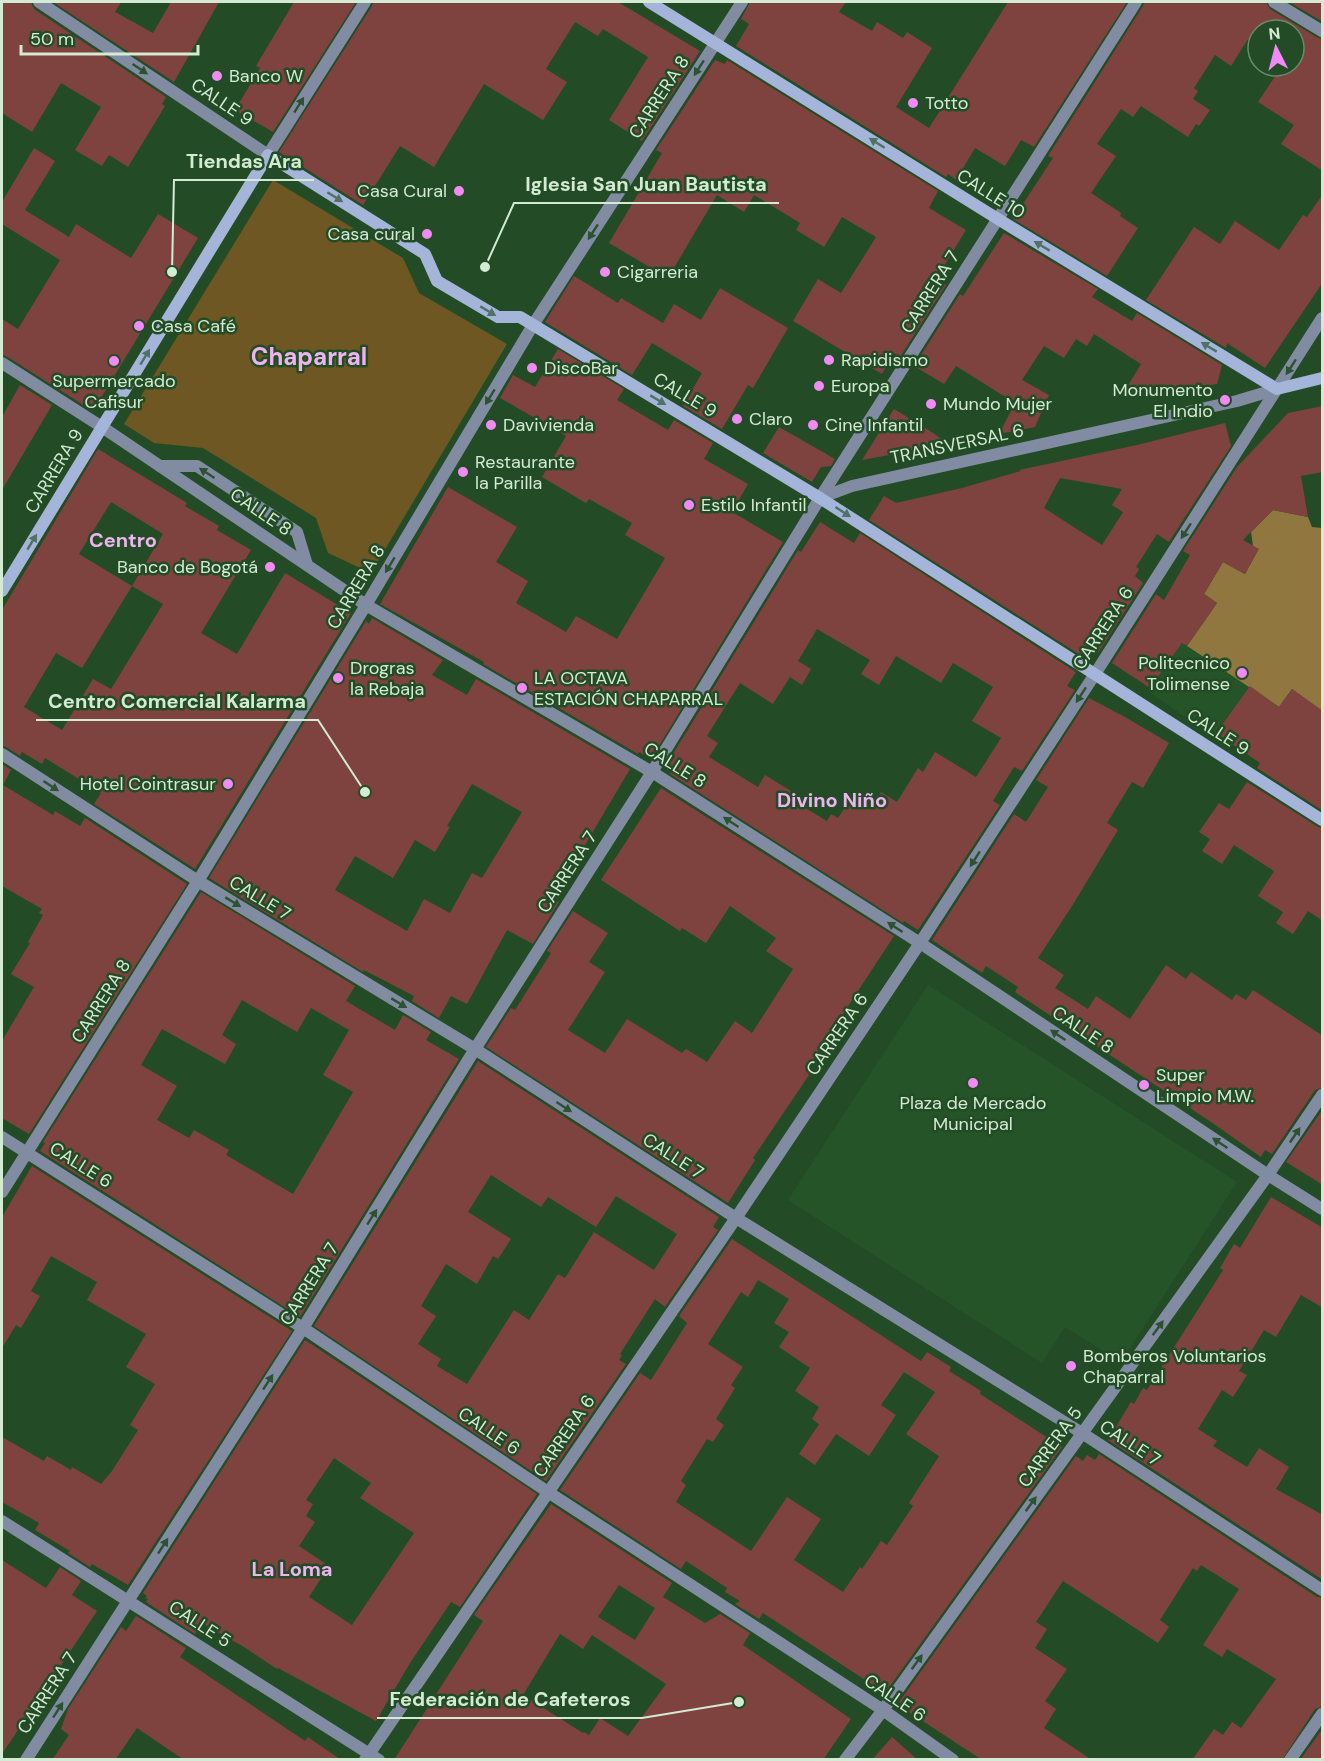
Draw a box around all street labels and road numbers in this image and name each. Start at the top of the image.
street label: CARRERA 8 [623,51,695,143]
street label: CALLE 9 [186,73,258,131]
street label: CALLE 10 [952,164,1030,224]
street label: CARRERA 7 [895,246,965,338]
street label: CALLE 9 [649,367,721,423]
street label: TRANSVERSAL 6 [888,418,1026,470]
street label: CARRERA 9 [19,424,89,518]
street label: CALLE 8 [226,483,296,541]
street label: CARRERA 8 [321,540,391,634]
street label: CARRERA 6 [1067,582,1139,674]
street label: CALLE 9 [1182,703,1254,761]
street label: CALLE 8 [639,736,711,794]
street label: CARRERA 7 [532,826,602,918]
street label: CALLE 7 [225,870,295,926]
street label: CARRERA 8 [66,955,136,1047]
street label: CARRERA 6 [801,988,873,1080]
street label: CALLE 8 [1048,1001,1118,1059]
street label: CALLE 7 [638,1127,708,1185]
street label: CALLE 6 [45,1136,117,1194]
street label: CARRERA 7 [274,1238,344,1330]
street label: CARRERA 6 [528,1390,600,1482]
street label: CALLE 6 [453,1402,525,1460]
street label: CARRERA 5 [1013,1402,1087,1492]
street label: CALLE 7 [1095,1414,1165,1472]
street label: CALLE 5 [164,1595,236,1653]
street label: CARRERA 7 [12,1647,82,1739]
street label: CALLE 6 [859,1669,931,1727]

